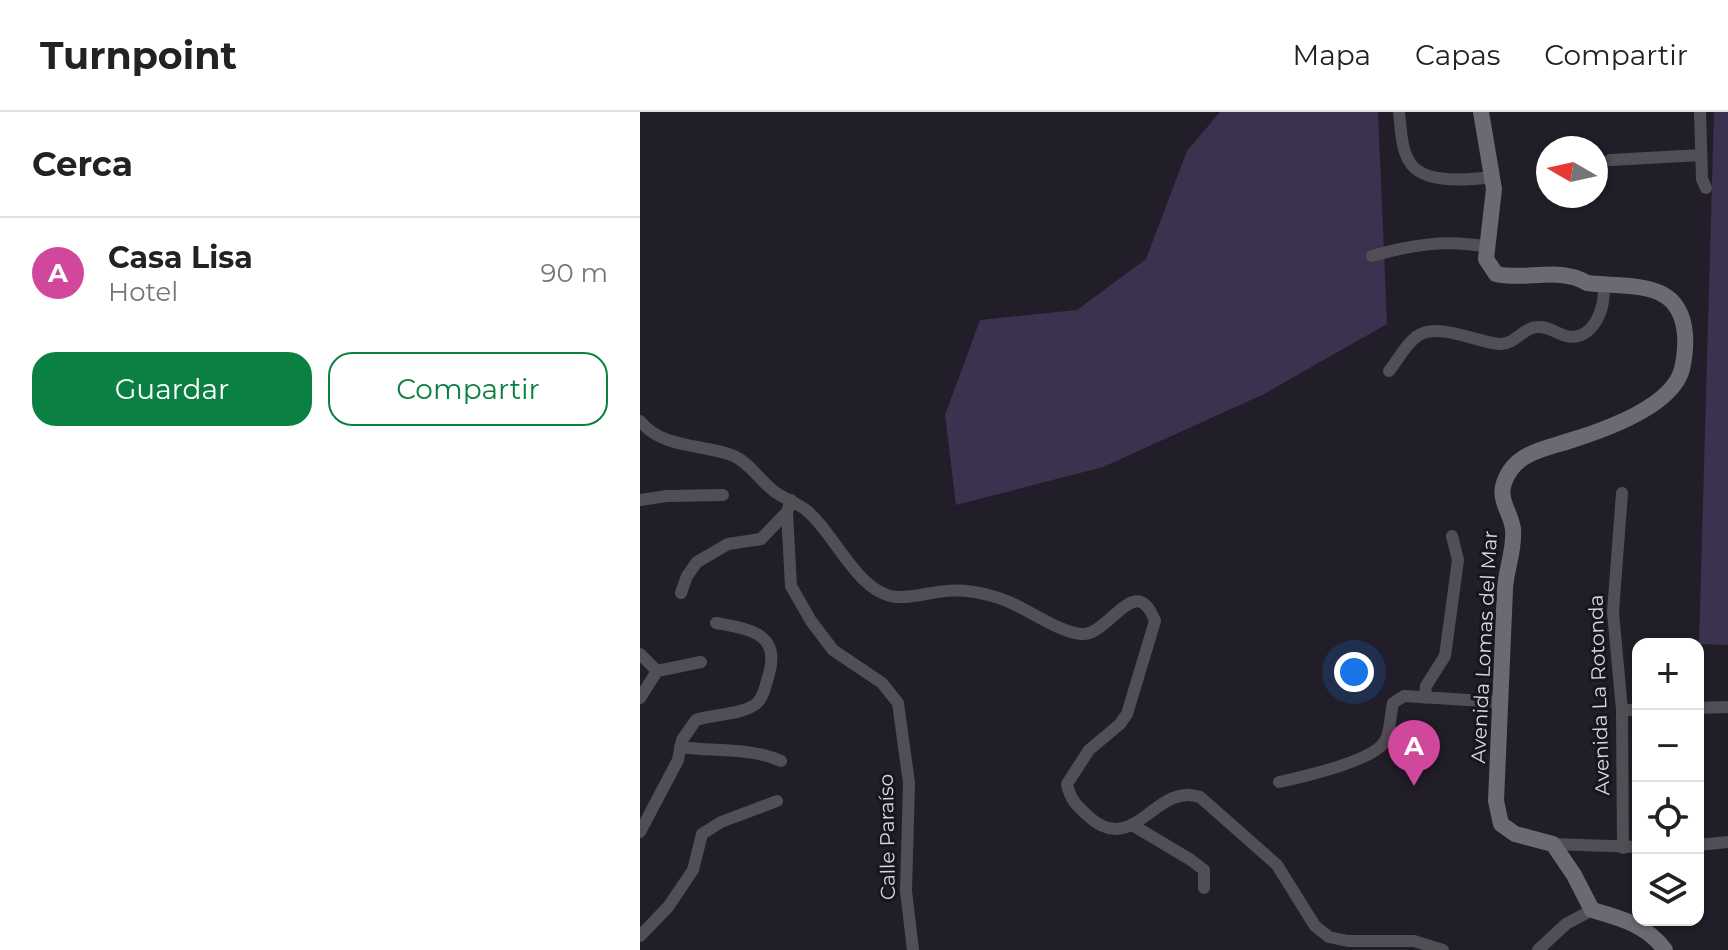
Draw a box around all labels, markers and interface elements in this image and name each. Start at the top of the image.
text: Turnpoint [40,32,237,79]
text: Mapa [1292,38,1371,72]
text: Capas [1415,38,1500,72]
text: Compartir [1544,38,1688,72]
north arrow [1536,136,1608,208]
text: Cerca [32,143,133,185]
text: Casa Lisa [108,239,253,276]
text: A [48,257,68,289]
text: 90 m [541,257,608,289]
text: Hotel [108,276,178,308]
button: Guardar [32,352,312,426]
button: Compartir [328,352,608,426]
street label: Avenida Lomas del Mar [1466,530,1502,764]
street label: Avenida La Rotonda [1584,594,1614,796]
map controls [1632,638,1704,926]
button: + [1632,638,1704,710]
your location [1334,652,1374,692]
button: − [1632,710,1704,782]
pin: A [1388,720,1440,786]
street label: Calle Paraíso [874,774,900,900]
button: locate [1632,782,1704,854]
button: layers [1632,854,1704,926]

